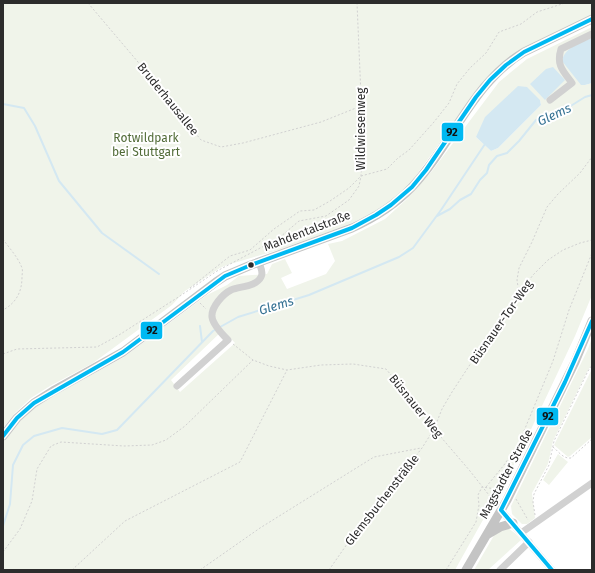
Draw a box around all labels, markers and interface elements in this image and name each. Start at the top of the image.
street label: Bruderhausallee [134,60,202,138]
street label: Wildwiesenweg [354,87,368,171]
water label: Glems [535,100,573,129]
line badge: 92 [441,122,464,142]
text: 92 [446,126,458,139]
park label: Rotwildpark bei Stuttgart [112,131,181,159]
street label: Mahdentalstraße [261,208,353,254]
unlabelled marker [246,260,256,270]
street label: Büsnauer-Tor-Weg [467,277,536,367]
water label: Glems [257,293,295,318]
line badge: 92 [140,321,163,340]
text: 92 [146,324,158,337]
street label: Büsnauer Weg [386,372,446,441]
line badge: 92 [536,407,559,426]
text: 92 [542,410,554,423]
street label: Magstadter Straße [477,427,535,521]
street label: Glemsbuchensträßle [342,452,422,548]

